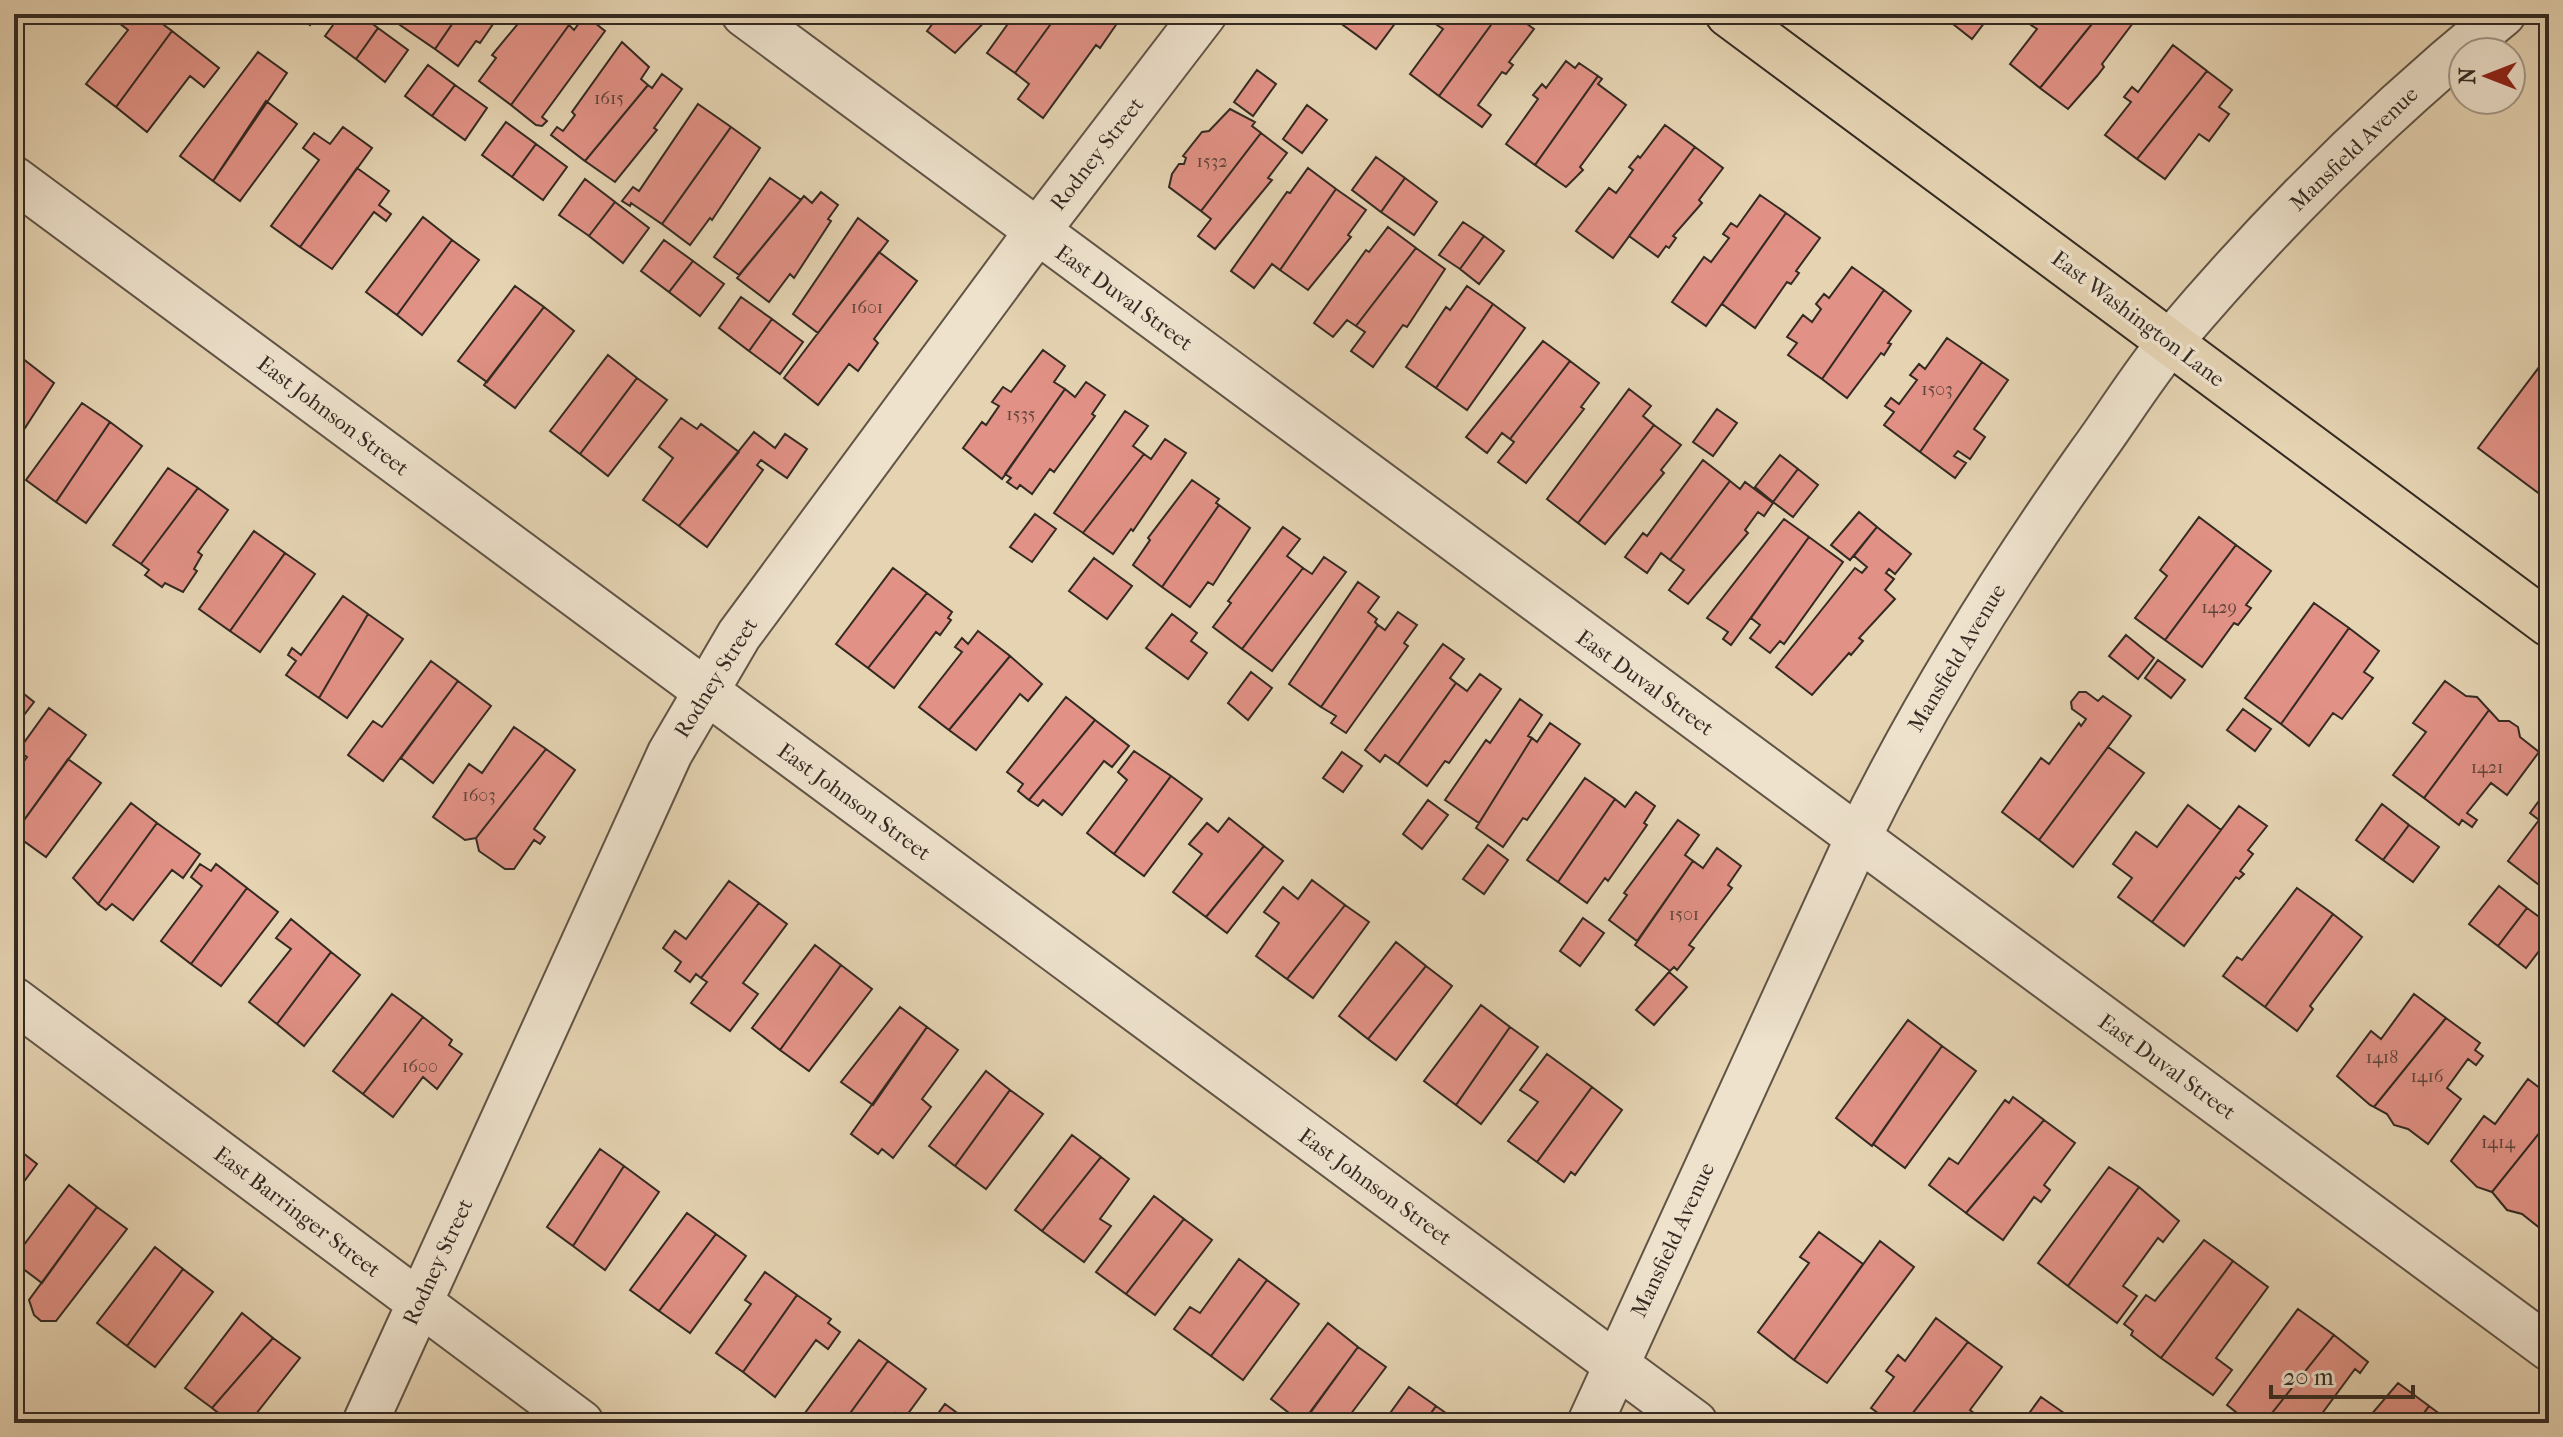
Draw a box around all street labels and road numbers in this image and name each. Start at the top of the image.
street label: Mansfield Avenue [2285,81,2423,217]
street label: Rodney Street [1045,92,1149,216]
street label: East Duval Street [1050,240,1198,357]
street label: East Washington Lane [2046,246,2230,393]
street label: East Johnson Street [252,351,414,482]
street label: Mansfield Avenue [1903,579,2011,737]
street label: Rodney Street [669,613,763,743]
street label: East Duval Street [1571,625,1719,742]
street label: East Johnson Street [772,738,936,866]
street label: East Duval Street [2093,1009,2241,1126]
street label: East Johnson Street [1293,1123,1457,1251]
street label: East Barringer Street [209,1141,385,1283]
street label: Mansfield Avenue [1626,1158,1720,1322]
street label: Rodney Street [397,1195,479,1329]

